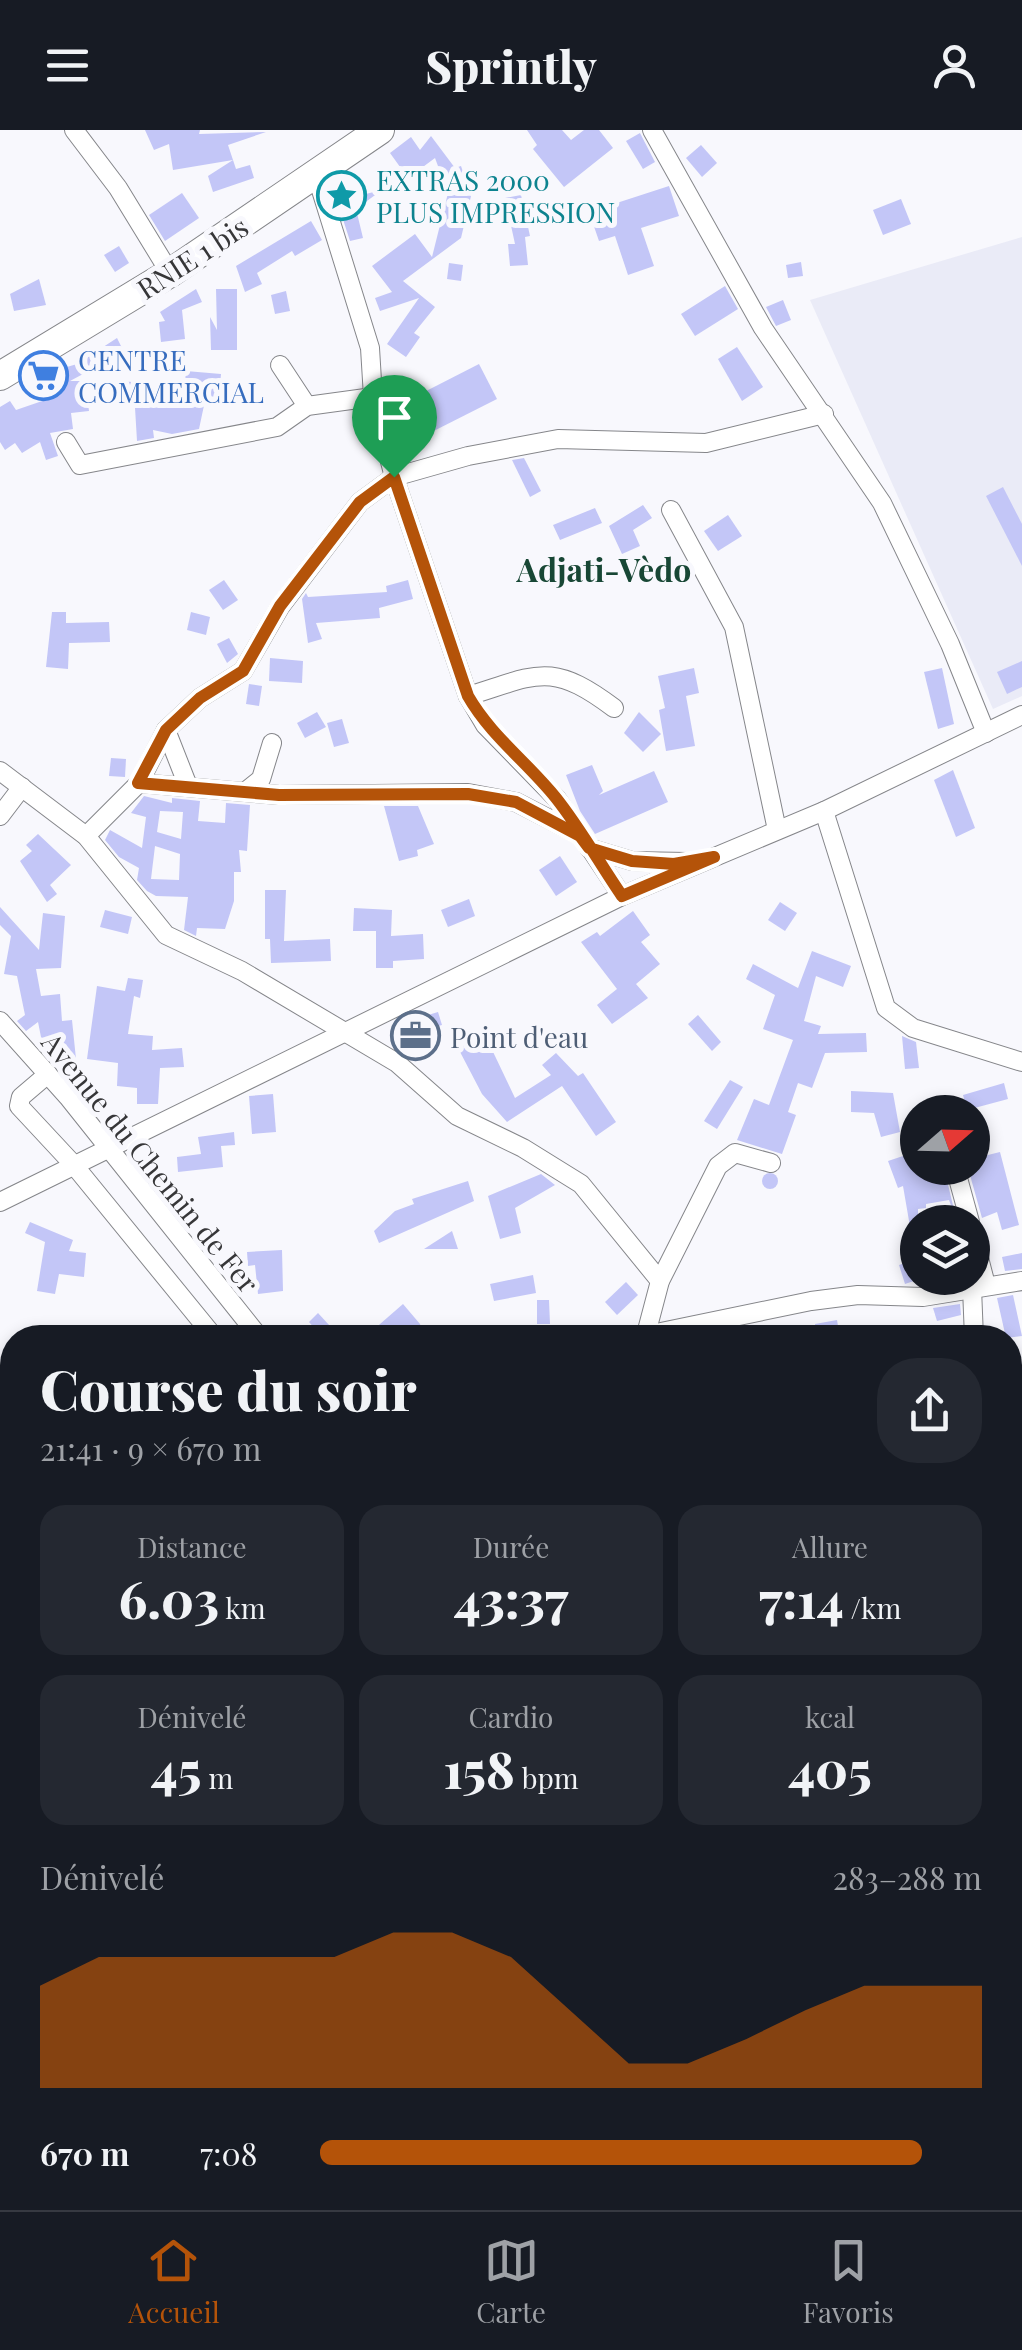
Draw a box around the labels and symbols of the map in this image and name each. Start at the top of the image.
place label: EXTRAS 2000 PLUS IMPRESSION [376,161,615,230]
place icon: EXTRAS 2000 PLUS IMPRESSION [315,169,367,221]
street label: RNIE 1 bis [129,207,255,307]
place label: CENTRE COMMERCIAL [78,341,264,410]
supermarket icon: CENTRE COMMERCIAL [17,349,69,401]
pin [352,375,437,478]
district label: Adjati-Vèdo [516,547,691,590]
office icon: Point d'eau [389,1010,441,1062]
place label: Point d'eau [450,1018,588,1055]
street label: Avenue du Chemin de Fer [34,1023,268,1300]
north arrow [900,1095,990,1185]

